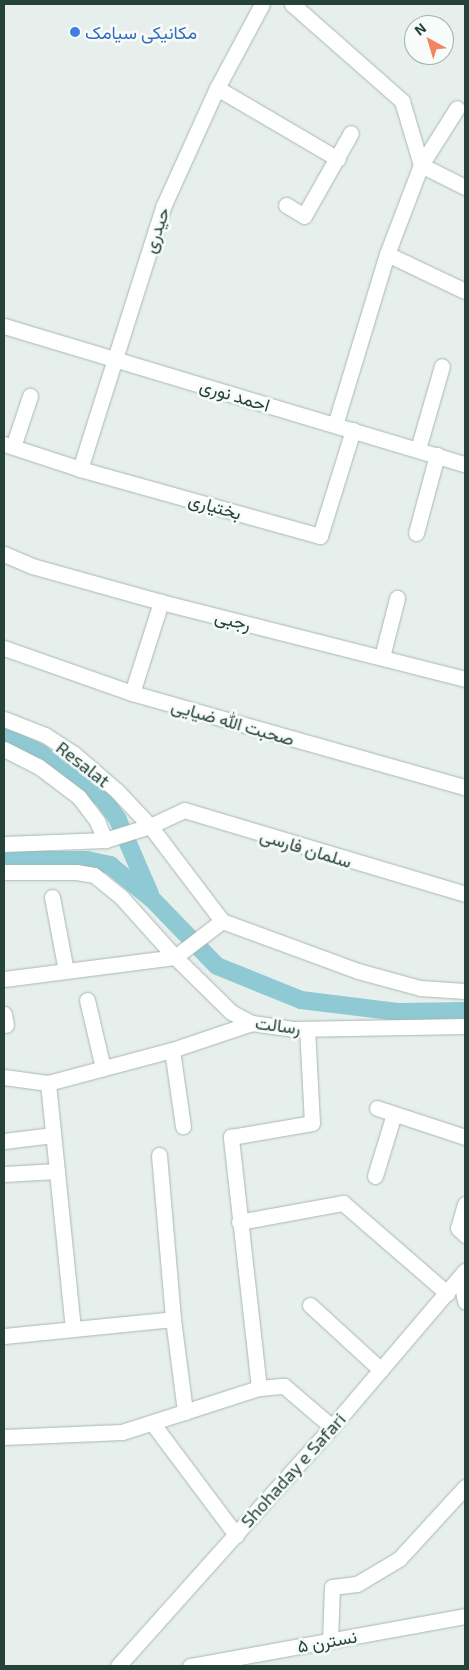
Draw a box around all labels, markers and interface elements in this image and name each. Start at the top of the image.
north arrow [404,15,454,65]
text: N [411,19,429,39]
place label: مکانیکی سیامک [85,21,197,43]
marker: مکانیکی سیامک [69,26,81,38]
street label: حیدری [138,204,174,256]
street label: احمد نوری [197,374,273,416]
street label: بختیاری [186,488,244,524]
street label: رجبی [213,605,253,635]
street label: صحبت الله ضیایی [169,694,297,750]
street label: Resalat [52,736,114,792]
street label: سلمان فارسی [258,824,354,872]
street label: رسالت [254,1012,302,1038]
street label: Shohaday e Safari [236,1408,350,1532]
street label: نسترن ۵ [296,1625,358,1657]

